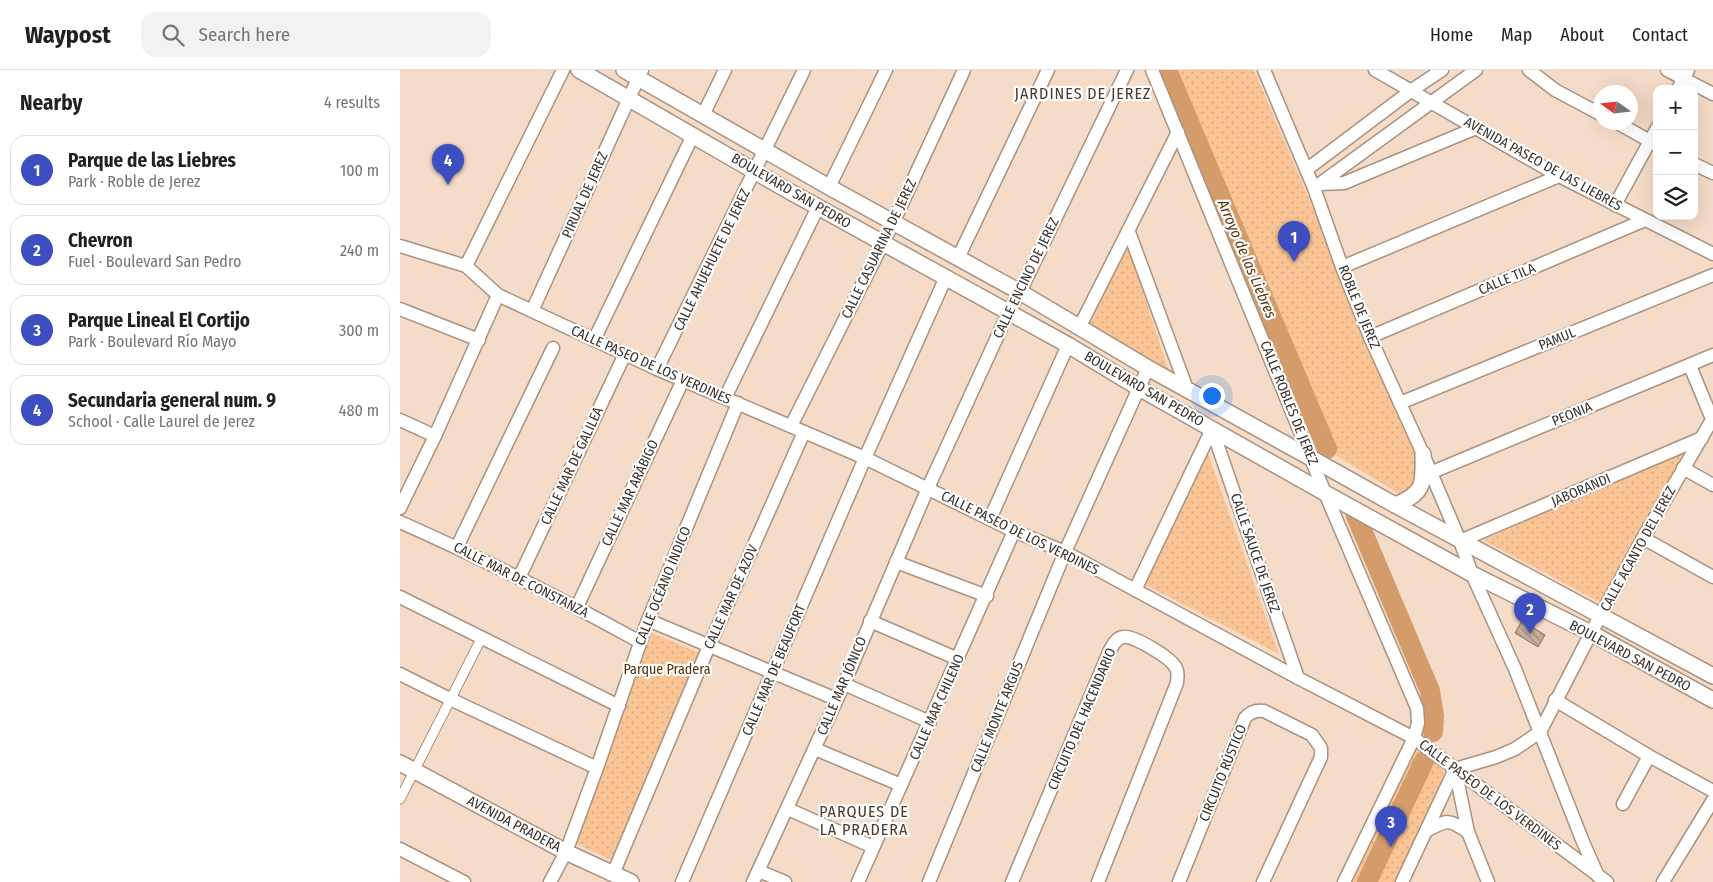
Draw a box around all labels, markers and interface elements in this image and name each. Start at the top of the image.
search box [141,12,491,57]
text: Waypost [25,21,111,49]
icon: search [159,21,187,49]
text: Search here [199,23,290,46]
text: Home [1430,24,1473,46]
text: Map [1501,24,1532,46]
text: About [1560,24,1604,46]
text: Contact [1632,24,1688,46]
district label: JARDINES DE JEREZ [1015,84,1151,103]
north arrow [1593,85,1638,130]
map controls [1653,85,1698,220]
button: + [1653,85,1698,130]
text: Nearby [20,90,82,116]
text: 4 results [324,93,380,112]
street label: AVENIDA PASEO DE LAS LIEBRES [1461,113,1625,215]
button: − [1653,130,1698,175]
pin: 4 [432,144,464,185]
text: Parque de las Liebres [68,149,236,172]
street label: PIRUAL DE JEREZ [558,149,612,241]
street label: BOULEVARD SAN PEDRO [728,150,854,232]
text: 1 [34,161,40,180]
text: 100 m [340,161,379,180]
text: Park · Roble de Jerez [68,172,200,191]
button: layers [1653,175,1698,220]
street label: CALLE CASUARINA DE JEREZ [838,176,920,322]
street label: CALLE AHUEHUETE DE JEREZ [670,186,754,334]
water label: Arroyo de las Liebres [1213,196,1280,322]
street label: CALLE ENCINO DE JEREZ [989,214,1063,341]
pin: 1 [1278,221,1310,262]
text: Chevron [68,229,133,252]
text: 2 [33,241,41,260]
text: 240 m [340,241,379,260]
text: Fuel · Boulevard San Pedro [68,252,241,271]
street label: CALLE TILA [1476,259,1539,299]
street label: ROBLE DE JEREZ [1334,263,1384,352]
text: Parque Lineal El Cortijo [68,309,250,332]
text: 3 [33,321,41,340]
text: 300 m [339,321,379,340]
street label: CALLE PASEO DE LOS VERDINES [568,322,734,408]
street label: PAMUL [1536,324,1578,354]
text: Park · Boulevard Río Mayo [68,332,236,351]
street label: CALLE ROBLES DE JEREZ [1256,338,1322,468]
street label: BOULEVARD SAN PEDRO [1081,348,1207,430]
your location [1199,383,1225,409]
text: Secundaria general num. 9 [68,389,276,412]
street label: PEONIA [1549,398,1595,430]
text: 4 [33,401,41,420]
text: 480 m [339,401,379,420]
street label: CALLE MAR DE GALILEA [537,404,607,528]
text: School · Calle Laurel de Jerez [68,412,255,431]
street label: CALLE MAR ARÁBIGO [597,436,662,549]
street label: JABORANDI [1549,470,1613,510]
street label: CALLE ACANTO DEL JEREZ [1597,483,1680,614]
street label: CALLE PASEO DE LOS VERDINES [938,487,1102,579]
street label: CALLE SAUCE DE JEREZ [1227,491,1284,615]
street label: CALLE OCÉANO ÍNDICO [630,523,695,648]
street label: CALLE MAR DE CONSTANZA [451,539,592,622]
street label: CALLE MAR DE AZOV [700,541,762,652]
pin: 2 [1514,593,1546,634]
street label: CALLE MAR DE BEAUFORT [739,601,810,738]
street label: BOULEVARD SAN PEDRO [1566,617,1694,695]
street label: CALLE MAR JÓNICO [813,634,870,738]
street label: CIRCUITO DEL HACENDARIO [1044,645,1120,793]
street label: CALLE MAR CHILENO [906,651,968,763]
street label: CALLE MONTE ARGUS [967,659,1027,775]
park label: Parque Pradera [623,661,711,678]
street label: CIRCUITO RÚSTICO [1195,721,1250,824]
street label: CALLE PASEO DE LOS VERDINES [1416,736,1564,854]
street label: AVENIDA PRADERA [464,792,564,856]
district label: PARQUES DE LA PRADERA [819,802,909,839]
pin: 3 [1375,806,1407,847]

